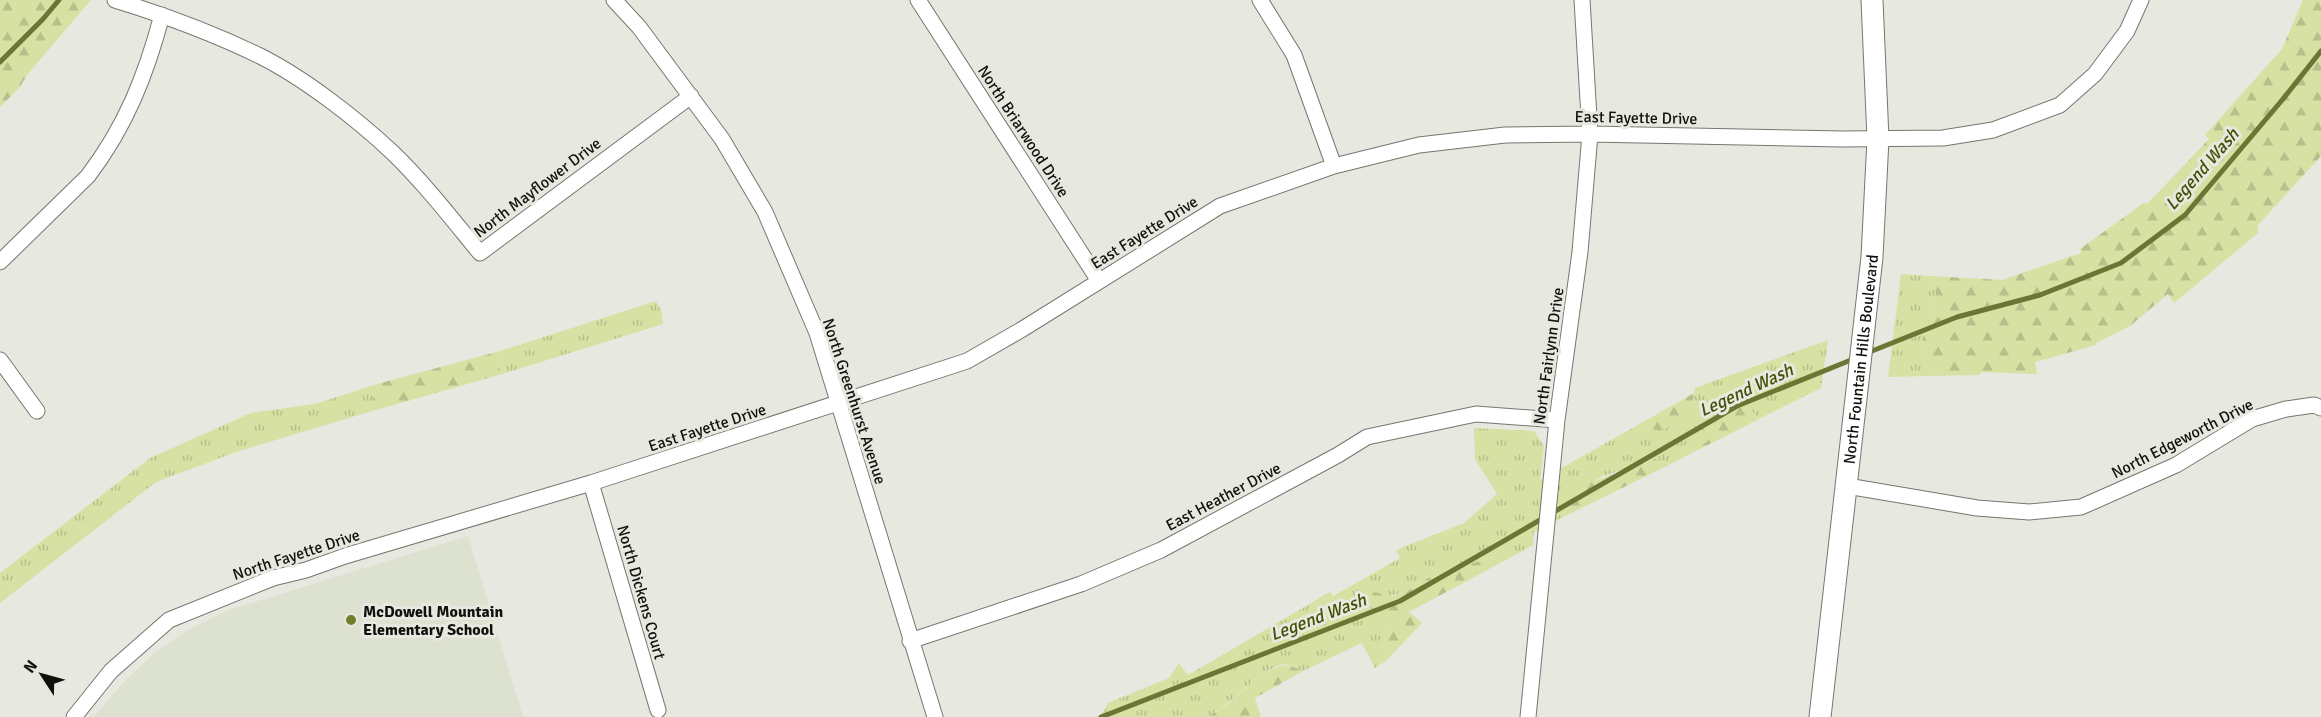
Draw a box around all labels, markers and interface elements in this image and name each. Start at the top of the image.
street label: North Briarwood Drive [973,62,1073,201]
street label: East Fayette Drive [1575,107,1697,129]
water label: Legend Wash [2160,123,2244,214]
street label: North Mayflower Drive [470,133,605,242]
street label: East Fayette Drive [1087,192,1202,274]
street label: North Fountain Hills Boulevard [1840,253,1883,465]
street label: North Fairlynn Drive [1529,286,1569,426]
street label: North Greenhurst Avenue [818,316,890,487]
water label: Legend Wash [1695,358,1798,421]
street label: North Edgeworth Drive [2108,394,2257,483]
street label: East Fayette Drive [646,400,769,456]
street label: East Heather Drive [1163,458,1284,536]
street label: North Dickens Court [612,523,670,662]
street label: North Fayette Drive [230,525,362,585]
water label: Legend Wash [1267,588,1370,645]
place label: McDowell Mountain Elementary School [363,602,503,640]
marker: McDowell Mountain Elementary School [344,613,358,627]
north arrow [12,645,72,705]
text: N [19,656,42,677]

